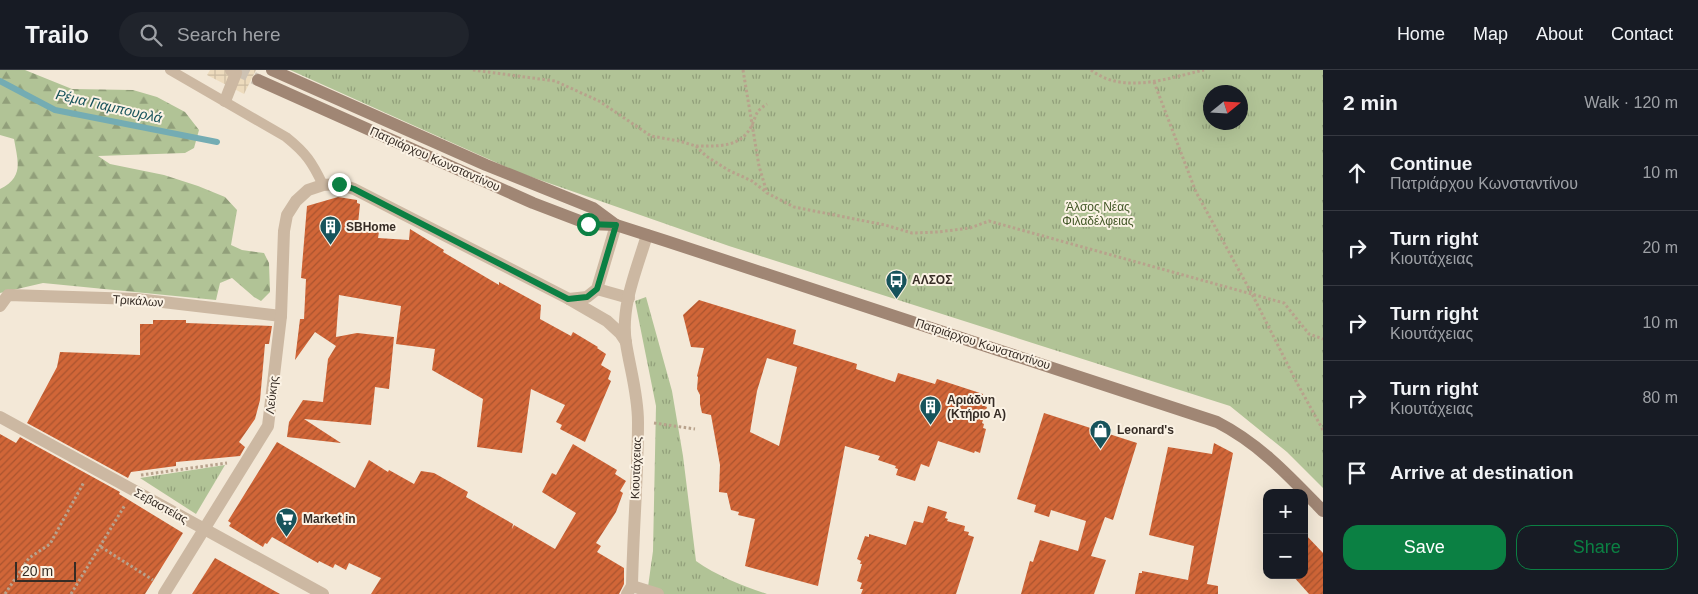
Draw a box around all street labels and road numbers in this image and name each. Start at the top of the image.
street label: Πατριάρχου Κωνσταντίνου [368,124,502,194]
street label: Τρικάλων [112,292,164,310]
street label: Πατριάρχου Κωνσταντίνου [914,316,1052,372]
street label: Λεύκης [263,375,281,415]
street label: Κιουτάχειας [628,436,644,499]
street label: Σεβαστείας [132,485,191,527]

